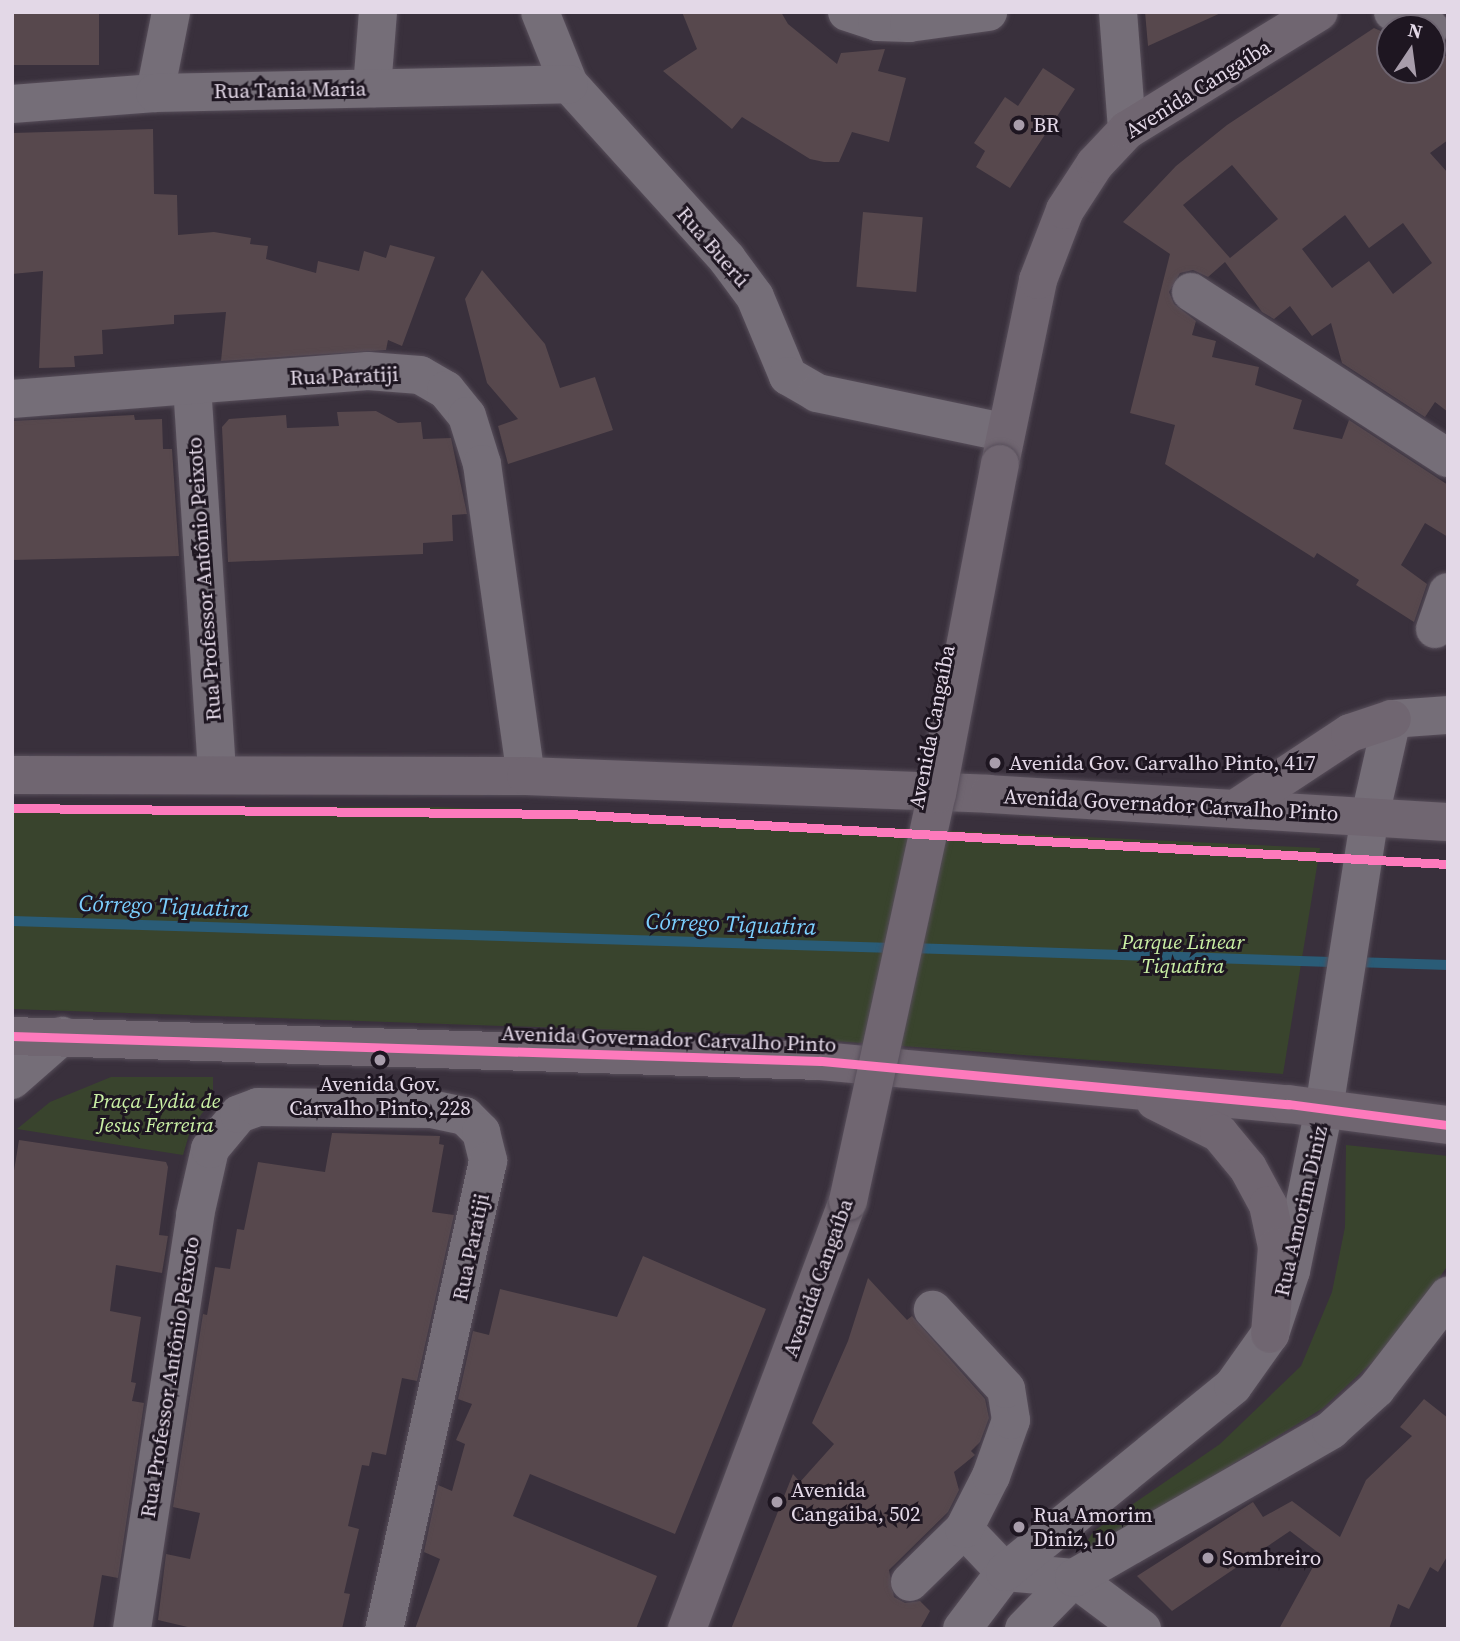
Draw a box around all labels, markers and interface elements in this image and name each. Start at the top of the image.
north arrow [1376,14,1446,84]
text: N [1406,16,1425,45]
street label: Avenida Cangaíba [1121,34,1275,144]
street label: Rua Tania Maria [213,76,367,104]
place label: BR [1033,112,1059,138]
marker: BR [1011,117,1027,133]
street label: Rua Buerú [671,202,755,292]
street label: Rua Paratiji [289,362,399,390]
street label: Rua Professor Antônio Peixoto [182,436,226,722]
street label: Avenida Cangaíba [904,643,960,811]
place label: Avenida Gov. Carvalho Pinto, 417 [1009,750,1316,776]
marker: Avenida Gov. Carvalho Pinto, 417 [987,755,1003,771]
street label: Avenida Governador Carvalho Pinto [1003,784,1339,826]
water label: Córrego Tiquatira [78,889,250,923]
water label: Córrego Tiquatira [645,907,817,941]
park label: Parque Linear Tiquatira [1121,929,1245,979]
street label: Avenida Governador Carvalho Pinto [501,1021,837,1057]
marker: Avenida Gov. Carvalho Pinto, 228 [372,1052,388,1068]
place label: Avenida Gov. Carvalho Pinto, 228 [289,1071,471,1121]
park label: Praça Lydia de Jesus Ferreira [92,1088,220,1138]
street label: Rua Amorim Diniz [1269,1123,1333,1299]
street label: Rua Paratiji [447,1191,495,1303]
street label: Avenida Cangaíba [778,1195,858,1361]
street label: Rua Professor Antônio Peixoto [135,1235,205,1519]
place label: Avenida Cangaiba, 502 [791,1477,920,1527]
marker: Avenida Cangaiba, 502 [769,1494,785,1510]
place label: Rua Amorim Diniz, 10 [1033,1502,1153,1552]
marker: Rua Amorim Diniz, 10 [1011,1519,1027,1535]
place label: Sombreiro [1222,1545,1321,1571]
marker: Sombreiro [1200,1550,1216,1566]

